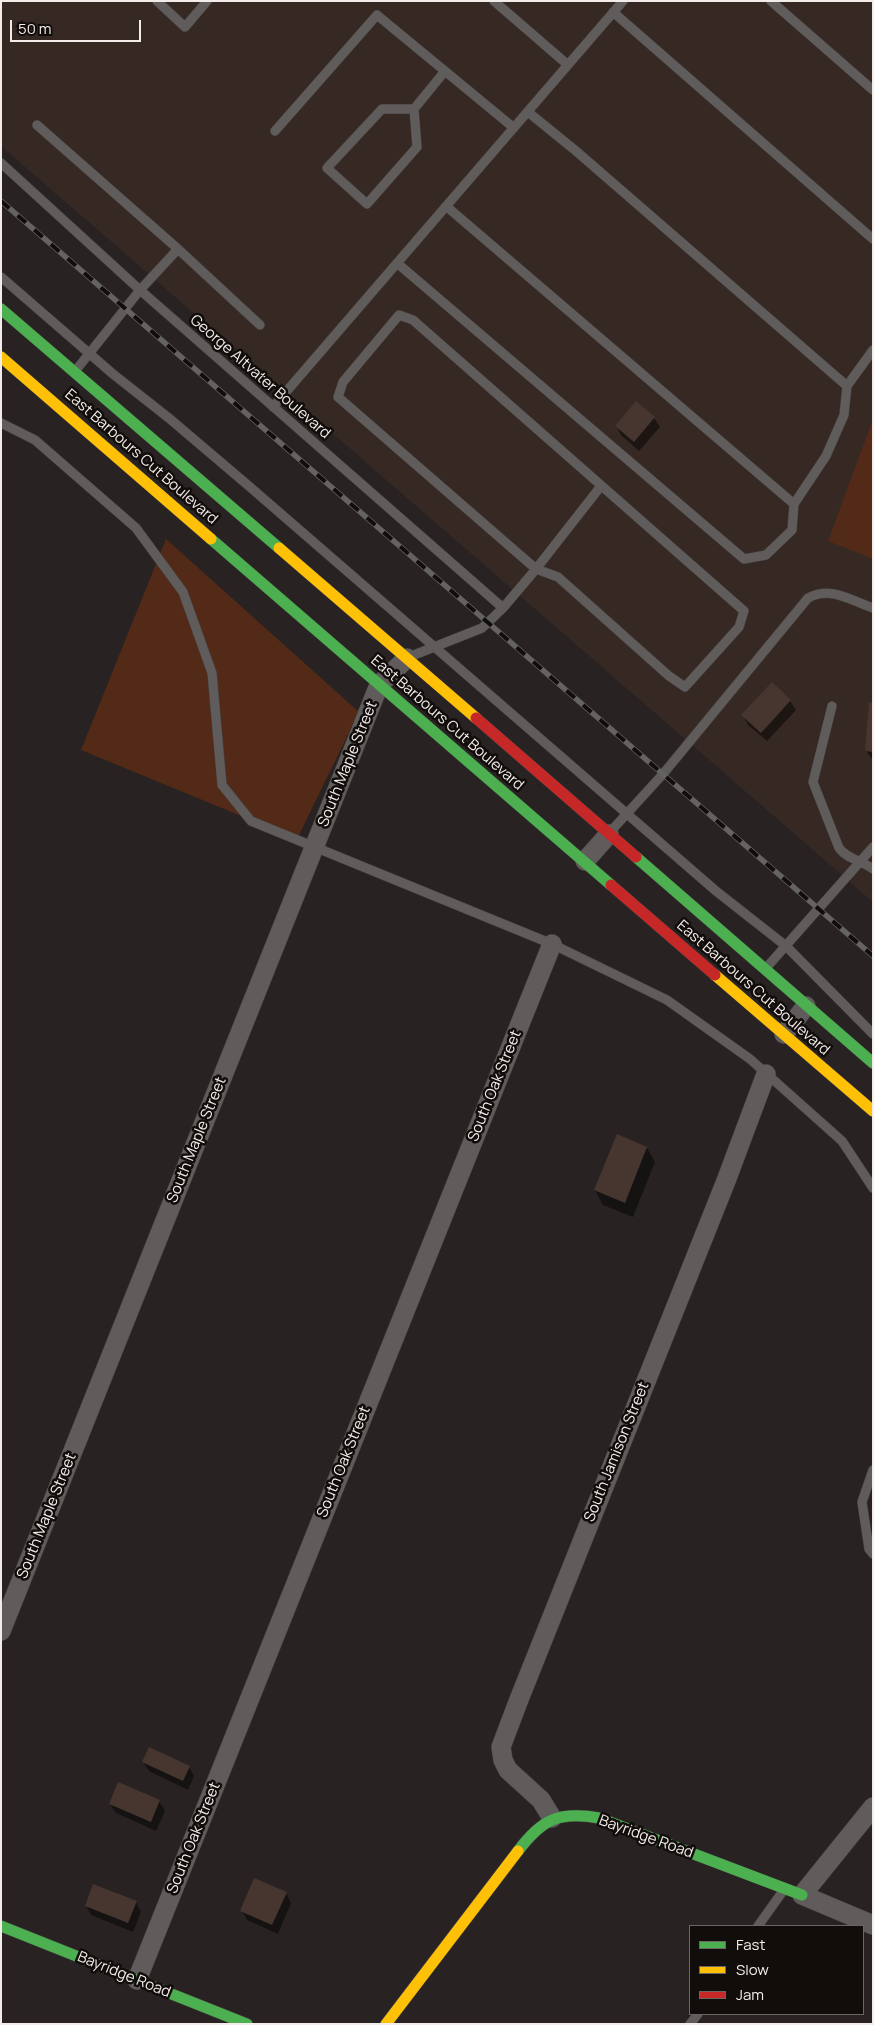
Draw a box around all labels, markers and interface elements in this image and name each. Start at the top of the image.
scale bar [12,10,144,42]
text: 50 m [18,18,52,39]
street label: George Altvater Boulevard [186,311,334,443]
street label: East Barbours Cut Boulevard [61,386,221,528]
street label: East Barbours Cut Boulevard [367,652,527,794]
street label: South Maple Street [315,698,381,830]
street label: East Barbours Cut Boulevard [673,917,833,1059]
street label: South Oak Street [464,1028,526,1144]
street label: South Maple Street [164,1074,230,1206]
street label: South Jamison Street [581,1379,653,1525]
street label: South Oak Street [313,1404,375,1520]
street label: South Maple Street [14,1450,80,1582]
street label: South Oak Street [163,1780,225,1896]
street label: Bayridge Road [596,1812,696,1862]
legend [689,1925,864,2015]
text: Fast [736,1934,765,1955]
street label: Bayridge Road [75,1948,173,2002]
text: Slow [736,1959,769,1980]
text: Jam [736,1984,764,2005]

